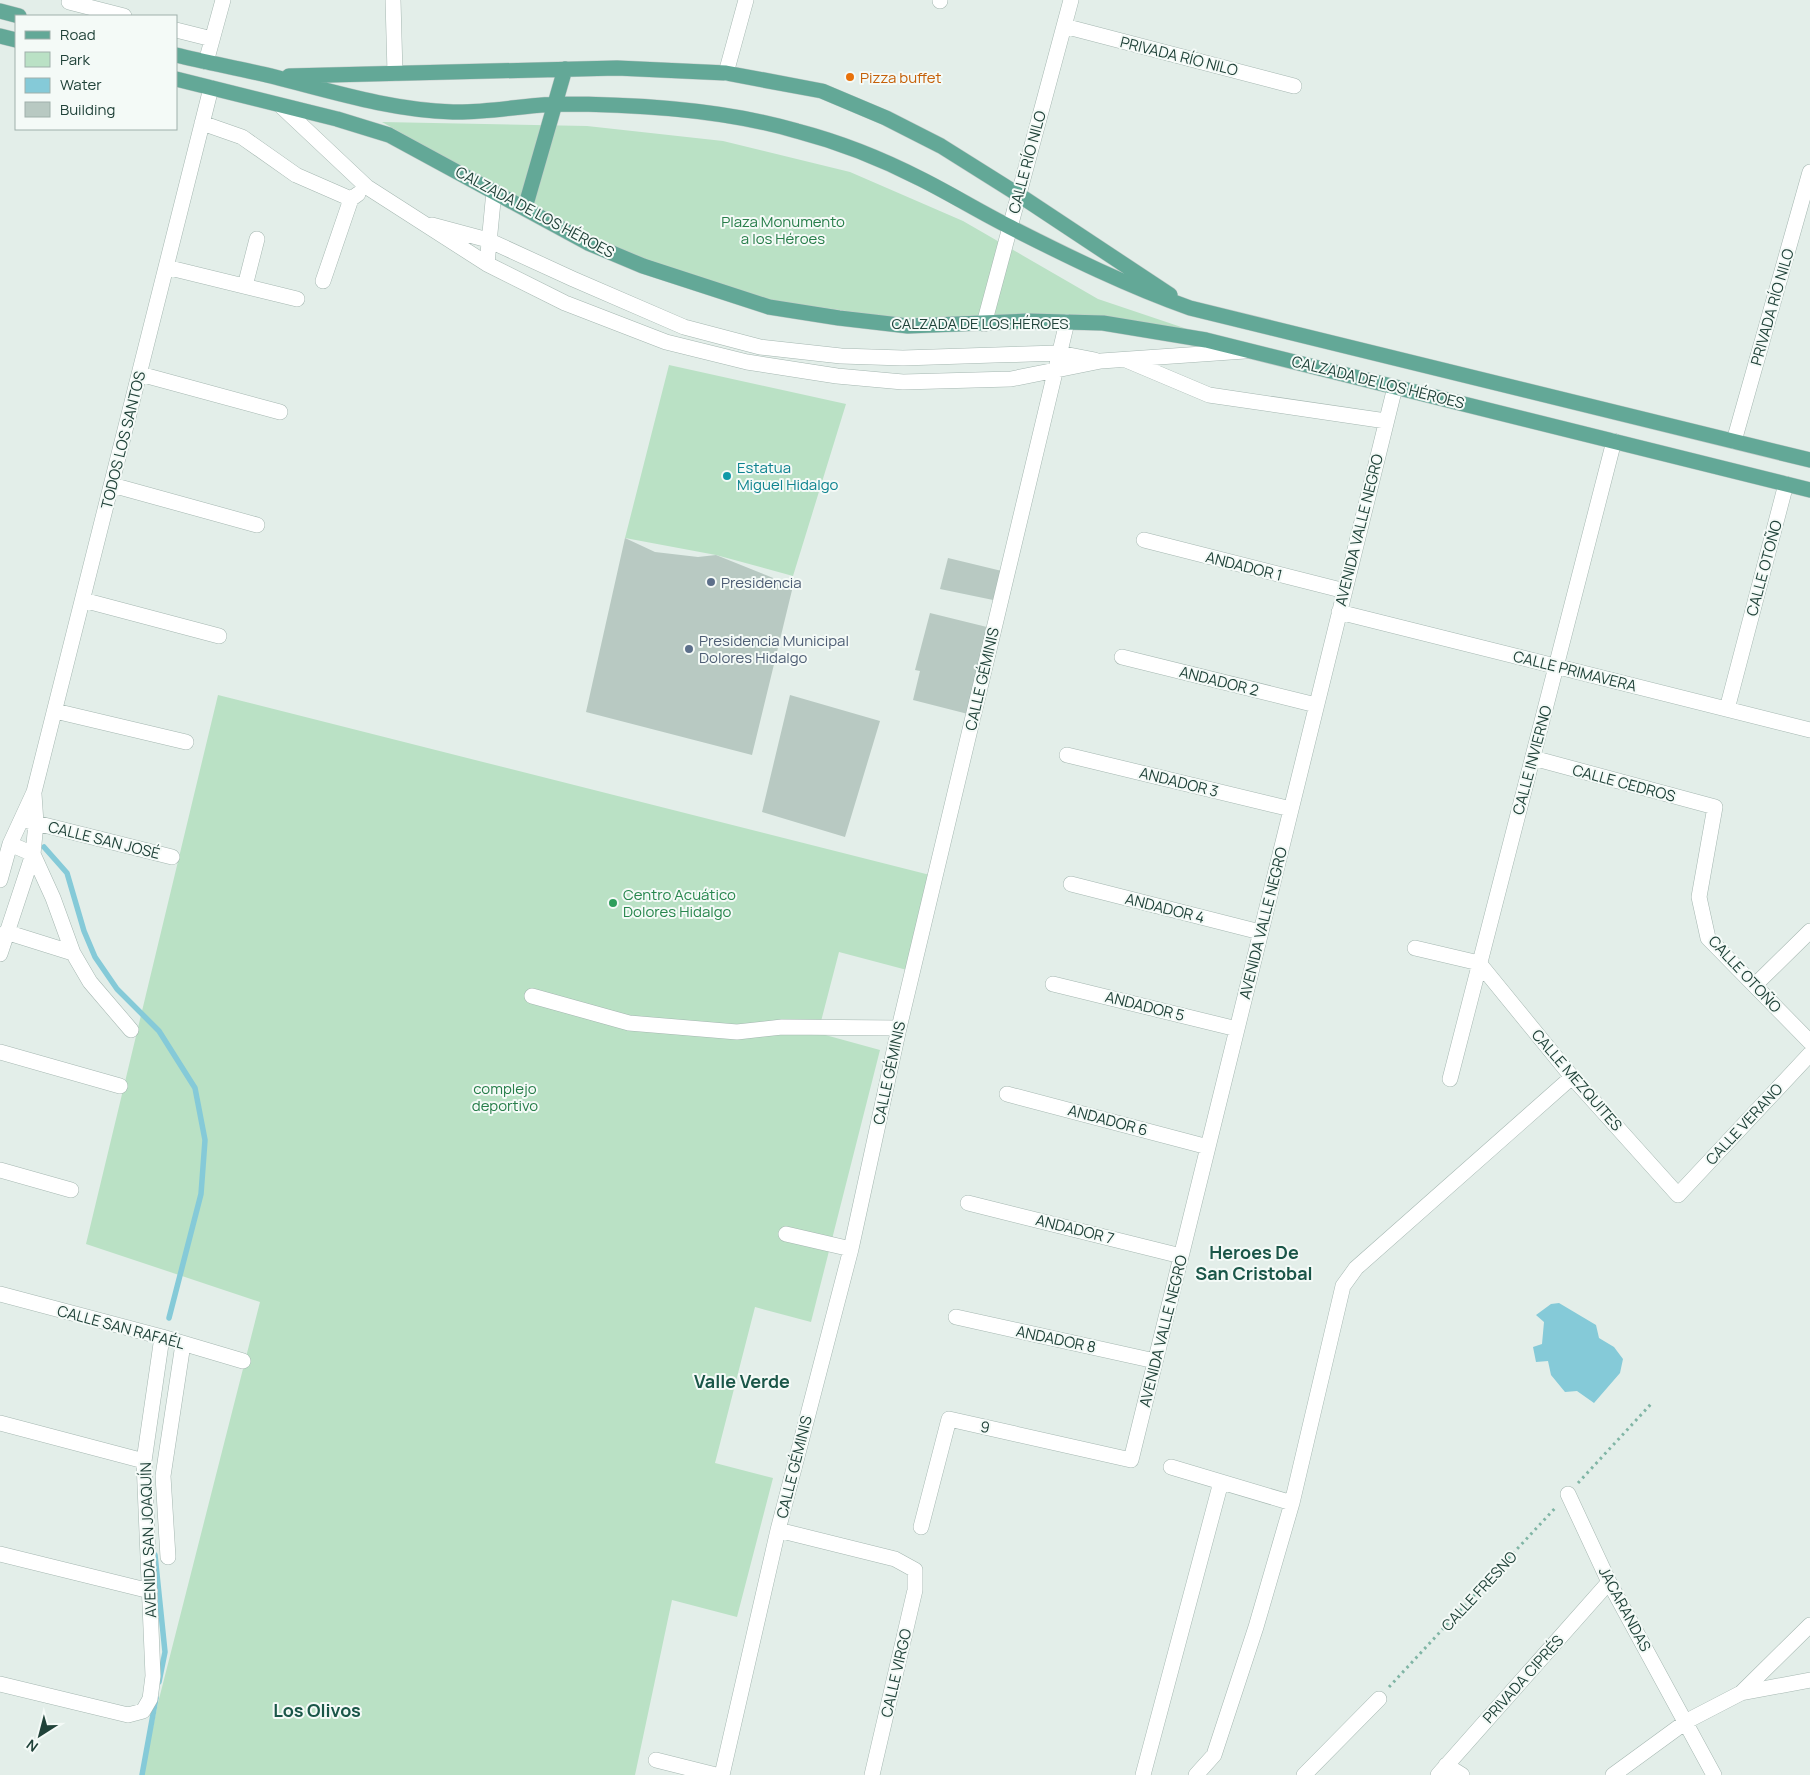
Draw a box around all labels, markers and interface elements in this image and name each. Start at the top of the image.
legend [15,15,178,130]
text: Road [60,24,96,45]
street label: PRIVADA RÍO NILO [1118,31,1240,81]
text: Park [60,49,90,70]
place label: Pizza buffet [860,67,942,88]
marker: Pizza buffet [844,71,856,83]
text: Water [60,74,102,95]
text: Building [60,99,115,120]
street label: CALLE RÍO NILO [1003,108,1051,216]
street label: CALZADA DE LOS HÉROES [452,161,618,263]
park label: Plaza Monumento a los Héroes [721,211,845,249]
street label: PRIVADA RÍO NILO [1745,246,1799,368]
street label: CALZADA DE LOS HÉROES [891,313,1069,334]
street label: CALZADA DE LOS HÉROES [1289,350,1467,414]
street label: TODOS LOS SANTOS [96,369,150,511]
street label: AVENIDA VALLE NEGRO [1330,452,1388,608]
place label: Estatua Miguel Hidalgo [737,457,839,495]
marker: Estatua Miguel Hidalgo [721,470,733,482]
street label: CALLE OTOÑO [1741,518,1787,618]
street label: ANDADOR 1 [1203,546,1285,586]
place label: Presidencia [721,572,802,593]
marker: Presidencia [705,576,717,588]
street label: CALLE GÉMINIS [960,625,1004,733]
place label: Presidencia Municipal Dolores Hidalgo [699,630,849,668]
marker: Presidencia Municipal Dolores Hidalgo [683,643,695,655]
street label: CALLE PRIMAVERA [1511,646,1639,697]
street label: ANDADOR 2 [1177,661,1261,701]
street label: CALLE INVIERNO [1507,703,1557,817]
street label: CALLE CEDROS [1570,759,1678,807]
street label: ANDADOR 3 [1137,762,1221,802]
street label: CALLE SAN JOSÉ [46,816,162,864]
street label: AVENIDA VALLE NEGRO [1234,845,1292,1001]
place label: Centro Acuático Dolores Hidalgo [623,884,736,922]
street label: ANDADOR 4 [1123,888,1207,928]
marker: Centro Acuático Dolores Hidalgo [607,897,619,909]
street label: CALLE OTOÑO [1704,931,1786,1017]
street label: ANDADOR 5 [1103,986,1187,1026]
street label: CALLE GÉMINIS [868,1019,910,1127]
street label: CALLE MEZQUITES [1527,1025,1627,1135]
park label: complejo deportivo [472,1078,538,1116]
street label: CALLE VERANO [1701,1079,1787,1169]
street label: ANDADOR 6 [1066,1099,1150,1141]
street label: ANDADOR 7 [1034,1209,1116,1249]
district label: Heroes De San Cristobal [1195,1240,1313,1285]
street label: AVENIDA VALLE NEGRO [1134,1253,1192,1409]
street label: CALLE SAN RAFAÉL [55,1300,187,1354]
street label: ANDADOR 8 [1014,1320,1098,1358]
district label: Valle Verde [694,1369,790,1393]
street label: CALLE GÉMINIS [771,1413,817,1521]
street label: 9 [978,1416,992,1438]
street label: AVENIDA SAN JOAQUÍN [135,1462,161,1618]
street label: CALLE FRESNO [1436,1546,1522,1636]
street label: JACARANDAS [1594,1563,1656,1655]
street label: CALLE VIRGO [876,1627,916,1719]
street label: PRIVADA CIPRÉS [1478,1630,1568,1728]
district label: Los Olivos [273,1698,361,1722]
north arrow [15,1710,65,1760]
text: N [22,1735,42,1757]

